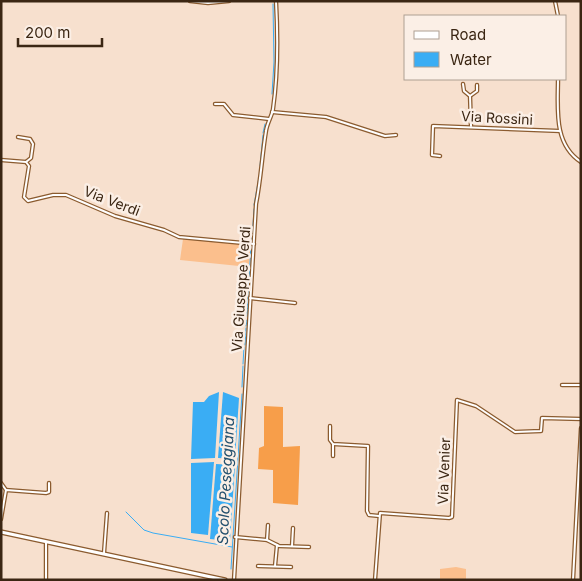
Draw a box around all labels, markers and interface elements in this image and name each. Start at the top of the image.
scale bar [18,15,101,47]
legend [404,15,567,80]
text: 200 m [25,23,70,42]
text: Road [450,25,486,44]
text: Water [450,50,492,69]
street label: Via Rossini [461,107,533,128]
street label: Via Verdi [82,182,143,219]
street label: Via Giuseppe Verdi [228,226,253,352]
water label: Scolo Peseggiana [213,417,238,545]
street label: Via Venier [434,437,453,505]

